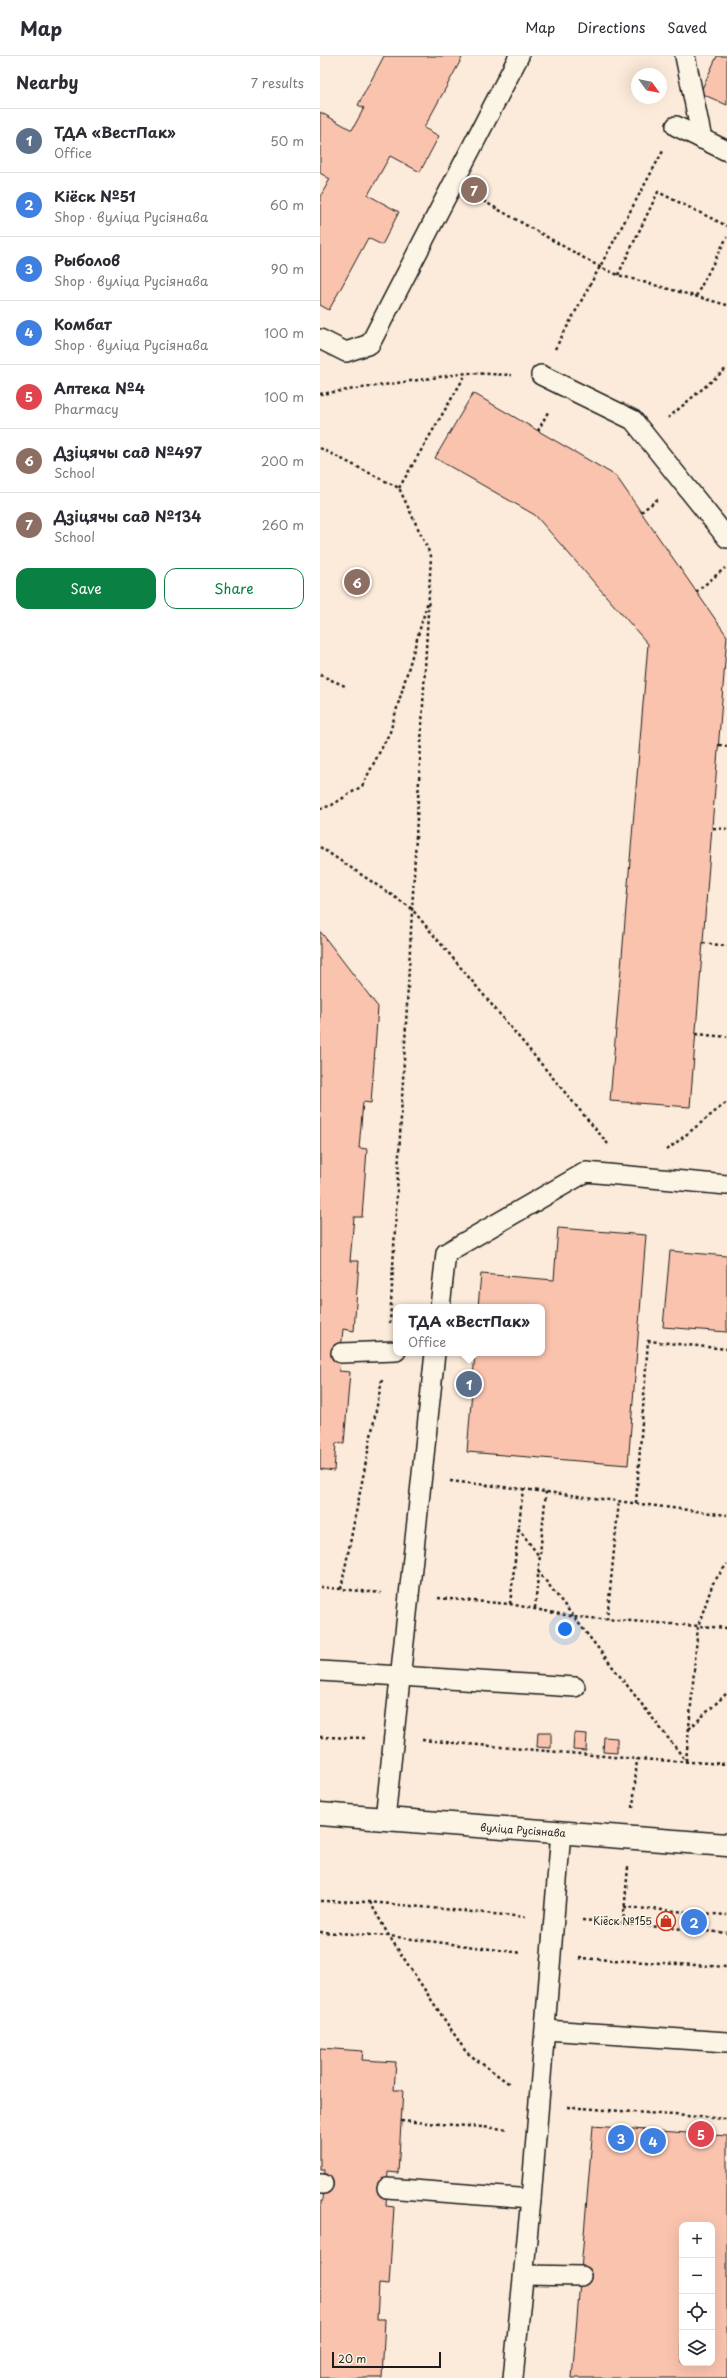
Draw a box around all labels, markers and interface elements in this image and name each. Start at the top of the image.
text: Map [20,14,62,42]
text: Map [525,17,555,38]
text: Directions [577,17,645,38]
text: Saved [667,17,707,38]
north arrow [631,68,667,104]
text: Nearby [16,69,78,95]
text: 7 results [251,73,304,92]
text: ТДА «ВестПак» [54,120,176,143]
text: 1 [26,131,32,150]
text: 50 m [270,131,304,150]
text: Office [54,143,92,162]
pin: 7 [461,175,487,205]
text: Кіёск №51 [54,184,136,207]
text: 2 [24,195,34,214]
text: 60 m [270,195,304,214]
text: Shop · вуліца Русіянава [54,207,208,226]
text: Рыболов [54,248,120,271]
text: 3 [25,259,33,278]
text: 90 m [271,259,304,278]
text: Shop · вуліца Русіянава [54,271,208,290]
text: Комбат [54,312,112,335]
text: 4 [25,323,33,342]
text: 100 m [264,323,304,342]
text: Shop · вуліца Русіянава [54,335,208,354]
text: Аптека №4 [54,376,145,399]
text: 5 [25,387,33,406]
text: 100 m [264,387,304,406]
text: Pharmacy [54,399,119,418]
text: Дзіцячы сад №497 [54,440,202,463]
text: 6 [24,451,34,470]
text: 200 m [261,451,304,470]
text: School [54,463,95,482]
text: Дзіцячы сад №134 [54,504,202,527]
text: 7 [25,515,33,534]
text: 260 m [262,515,304,534]
text: School [54,527,95,546]
pin: 6 [344,567,370,597]
button: Save [16,568,156,609]
button: Share [164,568,304,609]
popup [393,1304,545,1356]
text: ТДА «ВестПак» [408,1309,530,1332]
text: Office [408,1332,446,1351]
pin: 1 [456,1369,482,1399]
your location [555,1619,575,1639]
street label: вуліца Русіянава [480,1819,567,1841]
pin: 2 [681,1907,707,1937]
shop icon: Кіёск №155 [655,1910,677,1932]
place label: Кіёск №155 [593,1913,652,1928]
pin: 5 [688,2119,714,2149]
pin: 3 [608,2123,634,2153]
pin: 4 [640,2126,666,2156]
map controls [679,2222,715,2366]
button: + [679,2222,715,2258]
button: − [679,2258,715,2294]
button: locate [679,2294,715,2330]
button: layers [679,2330,715,2366]
scale bar [332,2350,441,2369]
text: 20 m [338,2350,366,2367]

